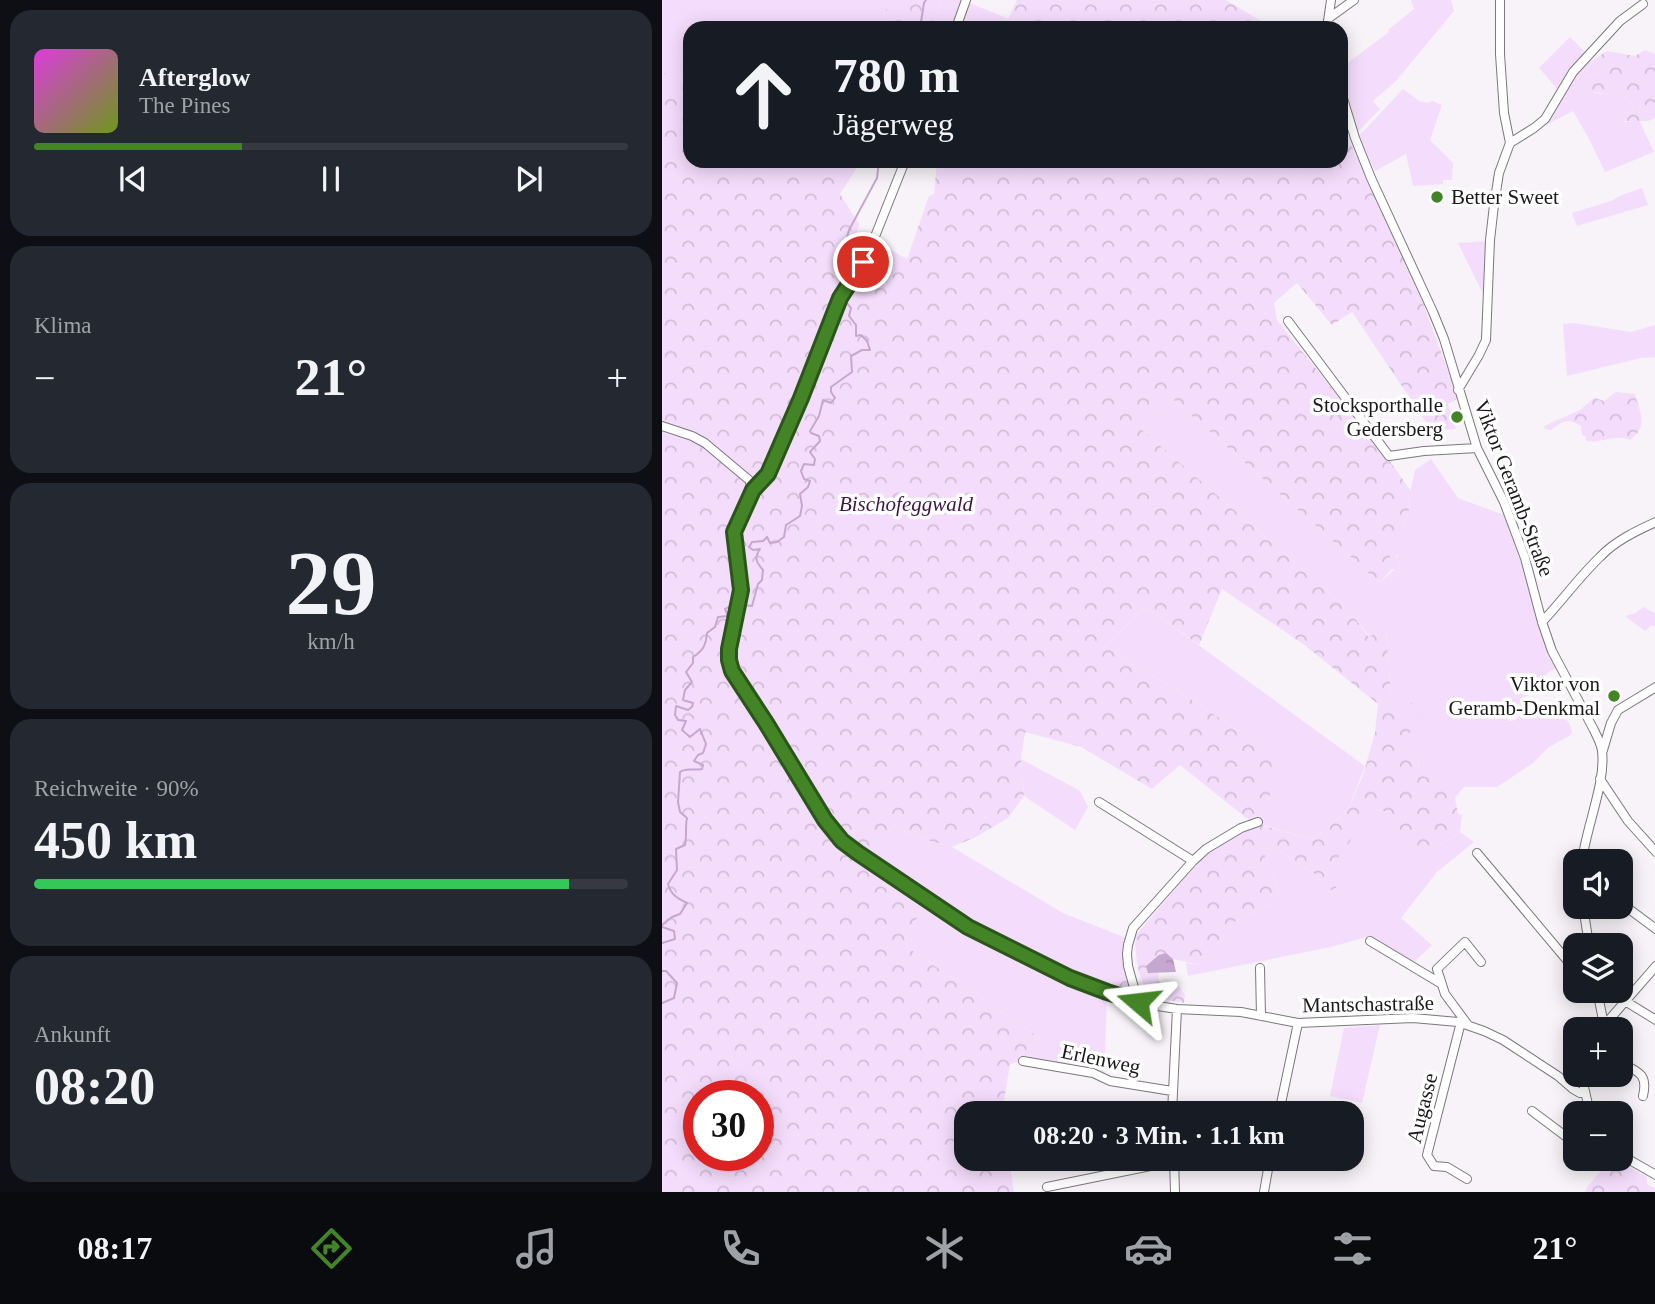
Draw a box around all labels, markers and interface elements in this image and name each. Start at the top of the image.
text: 780 m [833,48,960,103]
icon: ahead [718,49,809,140]
text: Afterglow [139,63,250,92]
text: The Pines [139,93,230,118]
text: Jägerweg [833,106,954,142]
icon: previous [114,160,152,198]
icon: pause [312,160,350,198]
icon: next [510,160,548,198]
place label: Better Sweet [1451,185,1559,209]
marker: Better Sweet [1429,189,1445,205]
pin [833,232,893,292]
icon: arrive [844,243,882,281]
text: Klima [34,313,92,338]
text: 21° [295,349,367,406]
text: − [34,357,55,399]
text: + [607,357,628,399]
place label: Stocksporthalle Gedersberg [1312,393,1443,441]
street label: Viktor Geramb-Straße [1469,396,1559,580]
marker: Stocksporthalle Gedersberg [1449,409,1465,425]
park label: Bischofeggwald [839,492,974,516]
text: 29 [286,533,377,634]
text: km/h [307,629,355,654]
place label: Viktor von Geramb-Denkmal [1448,672,1600,720]
marker: Viktor von Geramb-Denkmal [1606,688,1622,704]
text: Reichweite · 90% [34,776,199,801]
text: 450 km [34,812,197,869]
map controls [1563,849,1633,1171]
button: sound [1563,849,1633,919]
button: layers [1563,933,1633,1003]
position arrow [1101,965,1175,1039]
street label: Mantschastraße [1302,991,1434,1017]
button: + [1563,1017,1633,1087]
text: Ankunft [34,1022,111,1047]
street label: Erlenweg [1059,1039,1143,1079]
text: 08:20 [34,1058,155,1115]
street label: Augasse [1402,1071,1442,1145]
speed limit sign: 30 [683,1080,774,1171]
button: − [1563,1101,1633,1171]
text: 08:20 · 3 Min. · 1.1 km [1033,1121,1285,1150]
icon: directions [307,1224,356,1273]
icon: music [512,1224,561,1273]
icon: phone [716,1224,765,1273]
icon: climate [920,1224,969,1273]
icon: car [1124,1224,1173,1273]
icon: filters [1328,1224,1377,1273]
text: 08:17 [78,1230,152,1266]
text: 21° [1533,1230,1577,1266]

